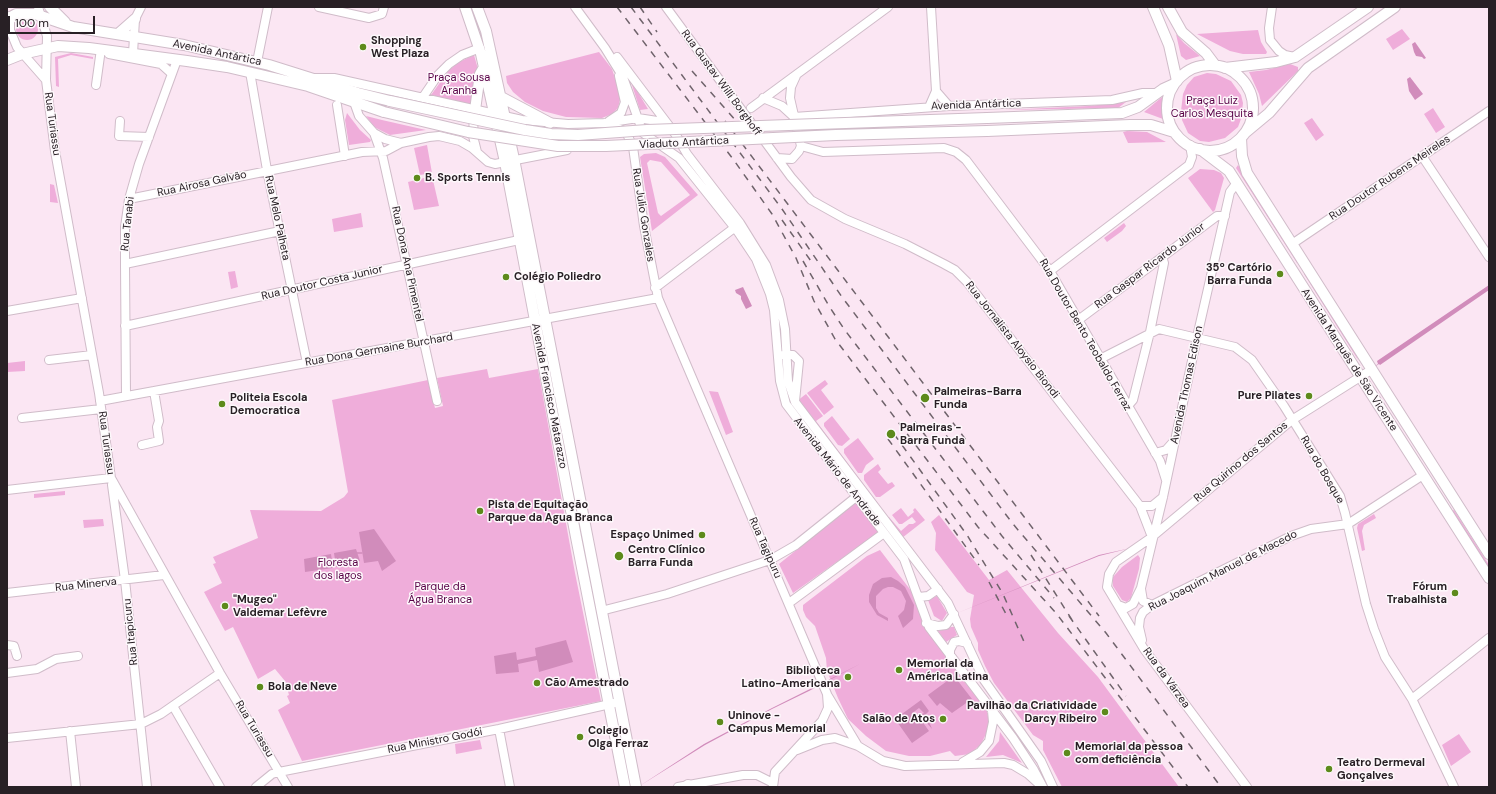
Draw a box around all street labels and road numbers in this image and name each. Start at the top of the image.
street label: Rua Gustav Willi Borghoff [678,27,764,139]
street label: Avenida Antártica [171,37,263,69]
street label: Rua Turiassu [41,92,63,156]
street label: Avenida Antártica [931,97,1021,113]
street label: Rua Doutor Rubens Meireles [1327,133,1453,223]
street label: Viaduto Antártica [639,134,729,152]
street label: Rua Julio Gonzales [629,167,657,263]
street label: Rua Airosa Galvão [156,168,248,200]
street label: Rua Melo Palheta [262,174,292,262]
street label: Rua Tanabi [119,196,137,252]
street label: Rua Dona Ana Pimentel [388,205,426,323]
street label: Rua Gaspar Ricardo Junior [1092,220,1208,312]
street label: Rua Doutor Bento Teobaldo Ferraz [1036,257,1134,413]
street label: Rua Doutor Costa Junior [260,263,384,303]
street label: Rua Jornalista Aloysio Biondi [962,279,1062,401]
street label: Avenida Marquês de São Vicente [1298,286,1400,434]
street label: Avenida Francisco Matarazzo [528,322,570,470]
street label: Avenida Thomas Edison [1168,325,1206,445]
street label: Rua Dona Germaine Burchard [304,330,454,370]
street label: Rua Turiassu [95,411,117,475]
street label: Avenida Mário de Andrade [790,415,884,529]
street label: Rua Quirino dos Santos [1191,419,1291,505]
street label: Rua do Bosque [1297,434,1347,506]
street label: Rua Tagipuru [746,515,784,581]
street label: Rua Joaquim Manuel de Macedo [1146,528,1300,614]
street label: Rua Minerva [55,575,117,595]
street label: Rua Itapicuru [121,598,141,666]
street label: Rua da Várzea [1140,645,1192,711]
street label: Rua Turiassu [232,698,276,760]
street label: Rua Ministro Godói [386,725,484,757]

